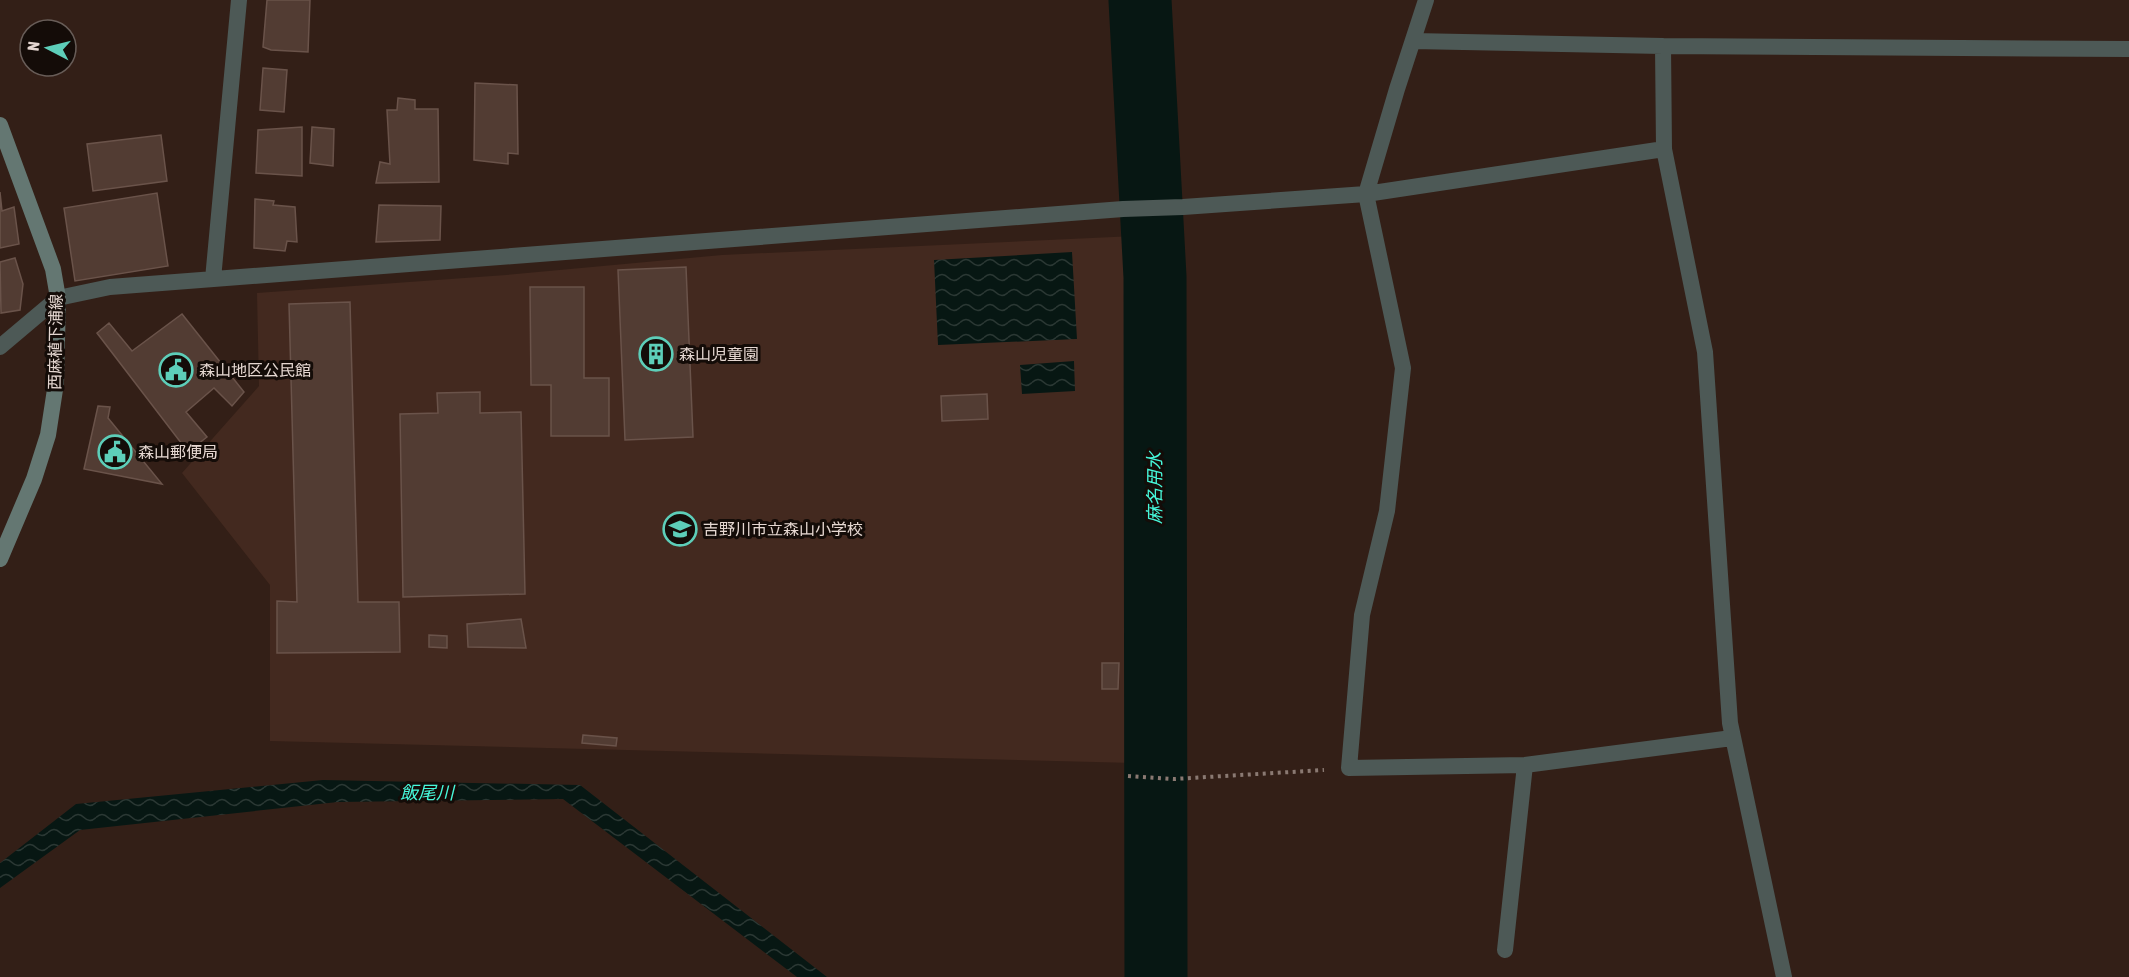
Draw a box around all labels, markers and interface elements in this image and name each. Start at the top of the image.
north arrow [18,18,78,78]
text: N [24,40,43,52]
street label: 西麻植下浦線 [45,294,65,390]
building icon: 森山児童園 [638,336,674,372]
place label: 森山児童園 [679,345,759,363]
public building icon: 森山地区公民館 [158,352,194,388]
place label: 森山地区公民館 [199,361,311,379]
public building icon: 森山郵便局 [97,434,133,470]
place label: 森山郵便局 [138,443,218,461]
water label: 麻名用水 [1144,450,1165,524]
school or university icon: 吉野川市立森山小学校 [662,511,698,547]
place label: 吉野川市立森山小学校 [703,520,863,538]
water label: 飯尾川 [400,782,456,803]

